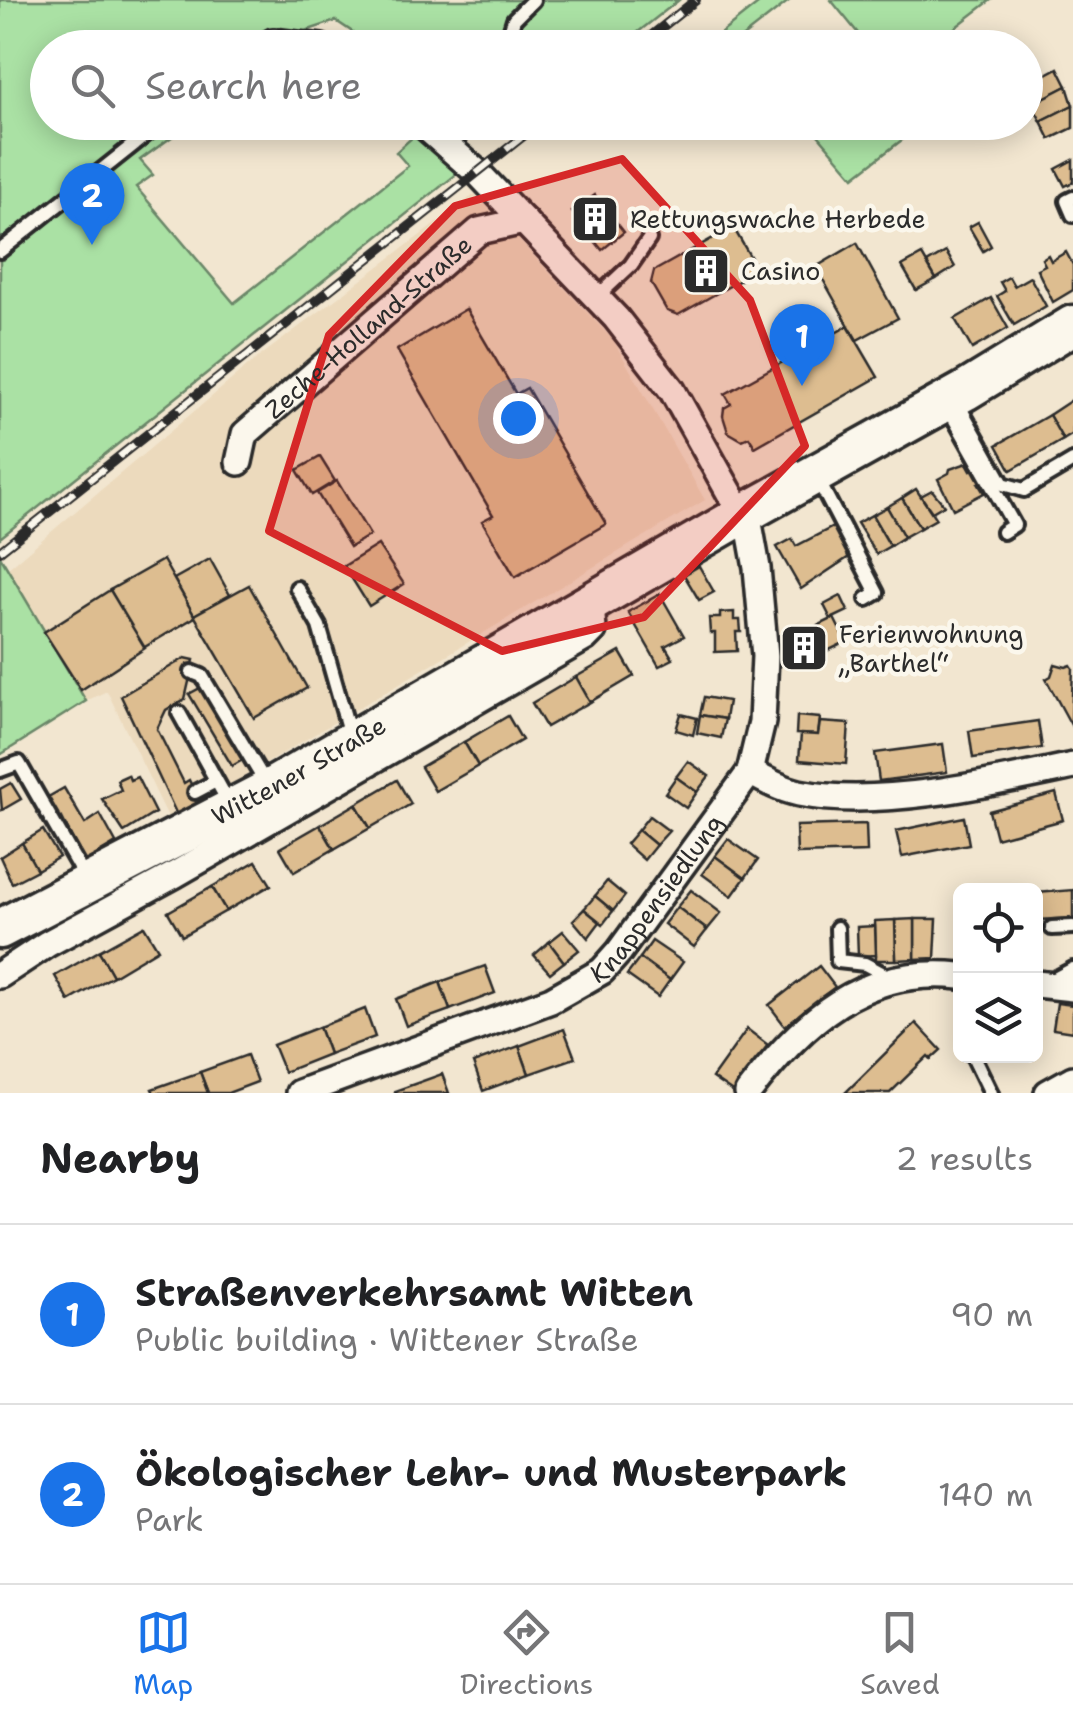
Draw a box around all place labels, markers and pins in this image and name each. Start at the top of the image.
pin: 2 [59,162,124,245]
building icon: Rettungswache Herbede [569,193,621,245]
place label: Rettungswache Herbede [630,202,926,236]
building icon: Casino [680,245,732,297]
place label: Casino [741,254,820,288]
pin: 1 [770,304,834,386]
place label: Ferienwohnung „Barthel“ [838,617,1024,680]
building icon: Ferienwohnung „Barthel“ [778,622,830,674]

